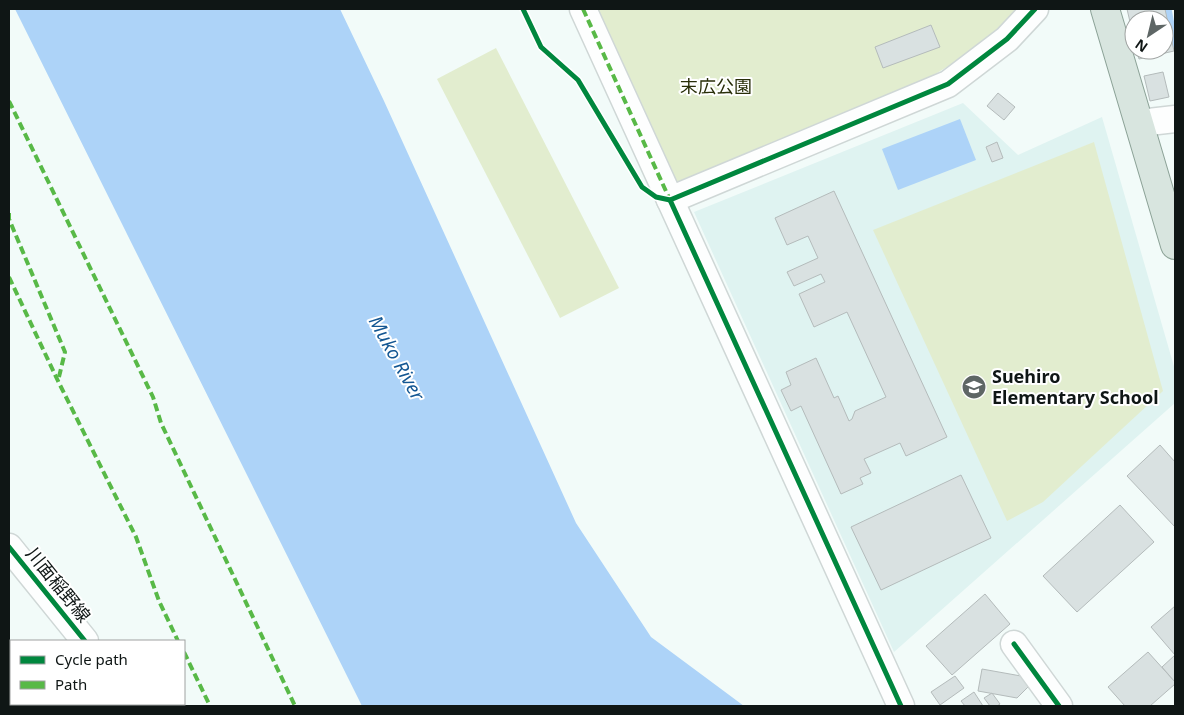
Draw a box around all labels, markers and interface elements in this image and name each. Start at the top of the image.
north arrow [1124,10,1174,60]
text: N [1131,35,1151,57]
park label: 末広公園 [680,74,752,98]
water label: Muko River [363,311,432,406]
place label: Suehiro Elementary School [992,364,1159,409]
school or university icon: Suehiro Elementary School [961,374,987,400]
street label: 川面稲野線 [21,542,96,627]
legend [10,640,185,705]
text: Cycle path [55,649,128,669]
text: Path [55,674,87,694]

